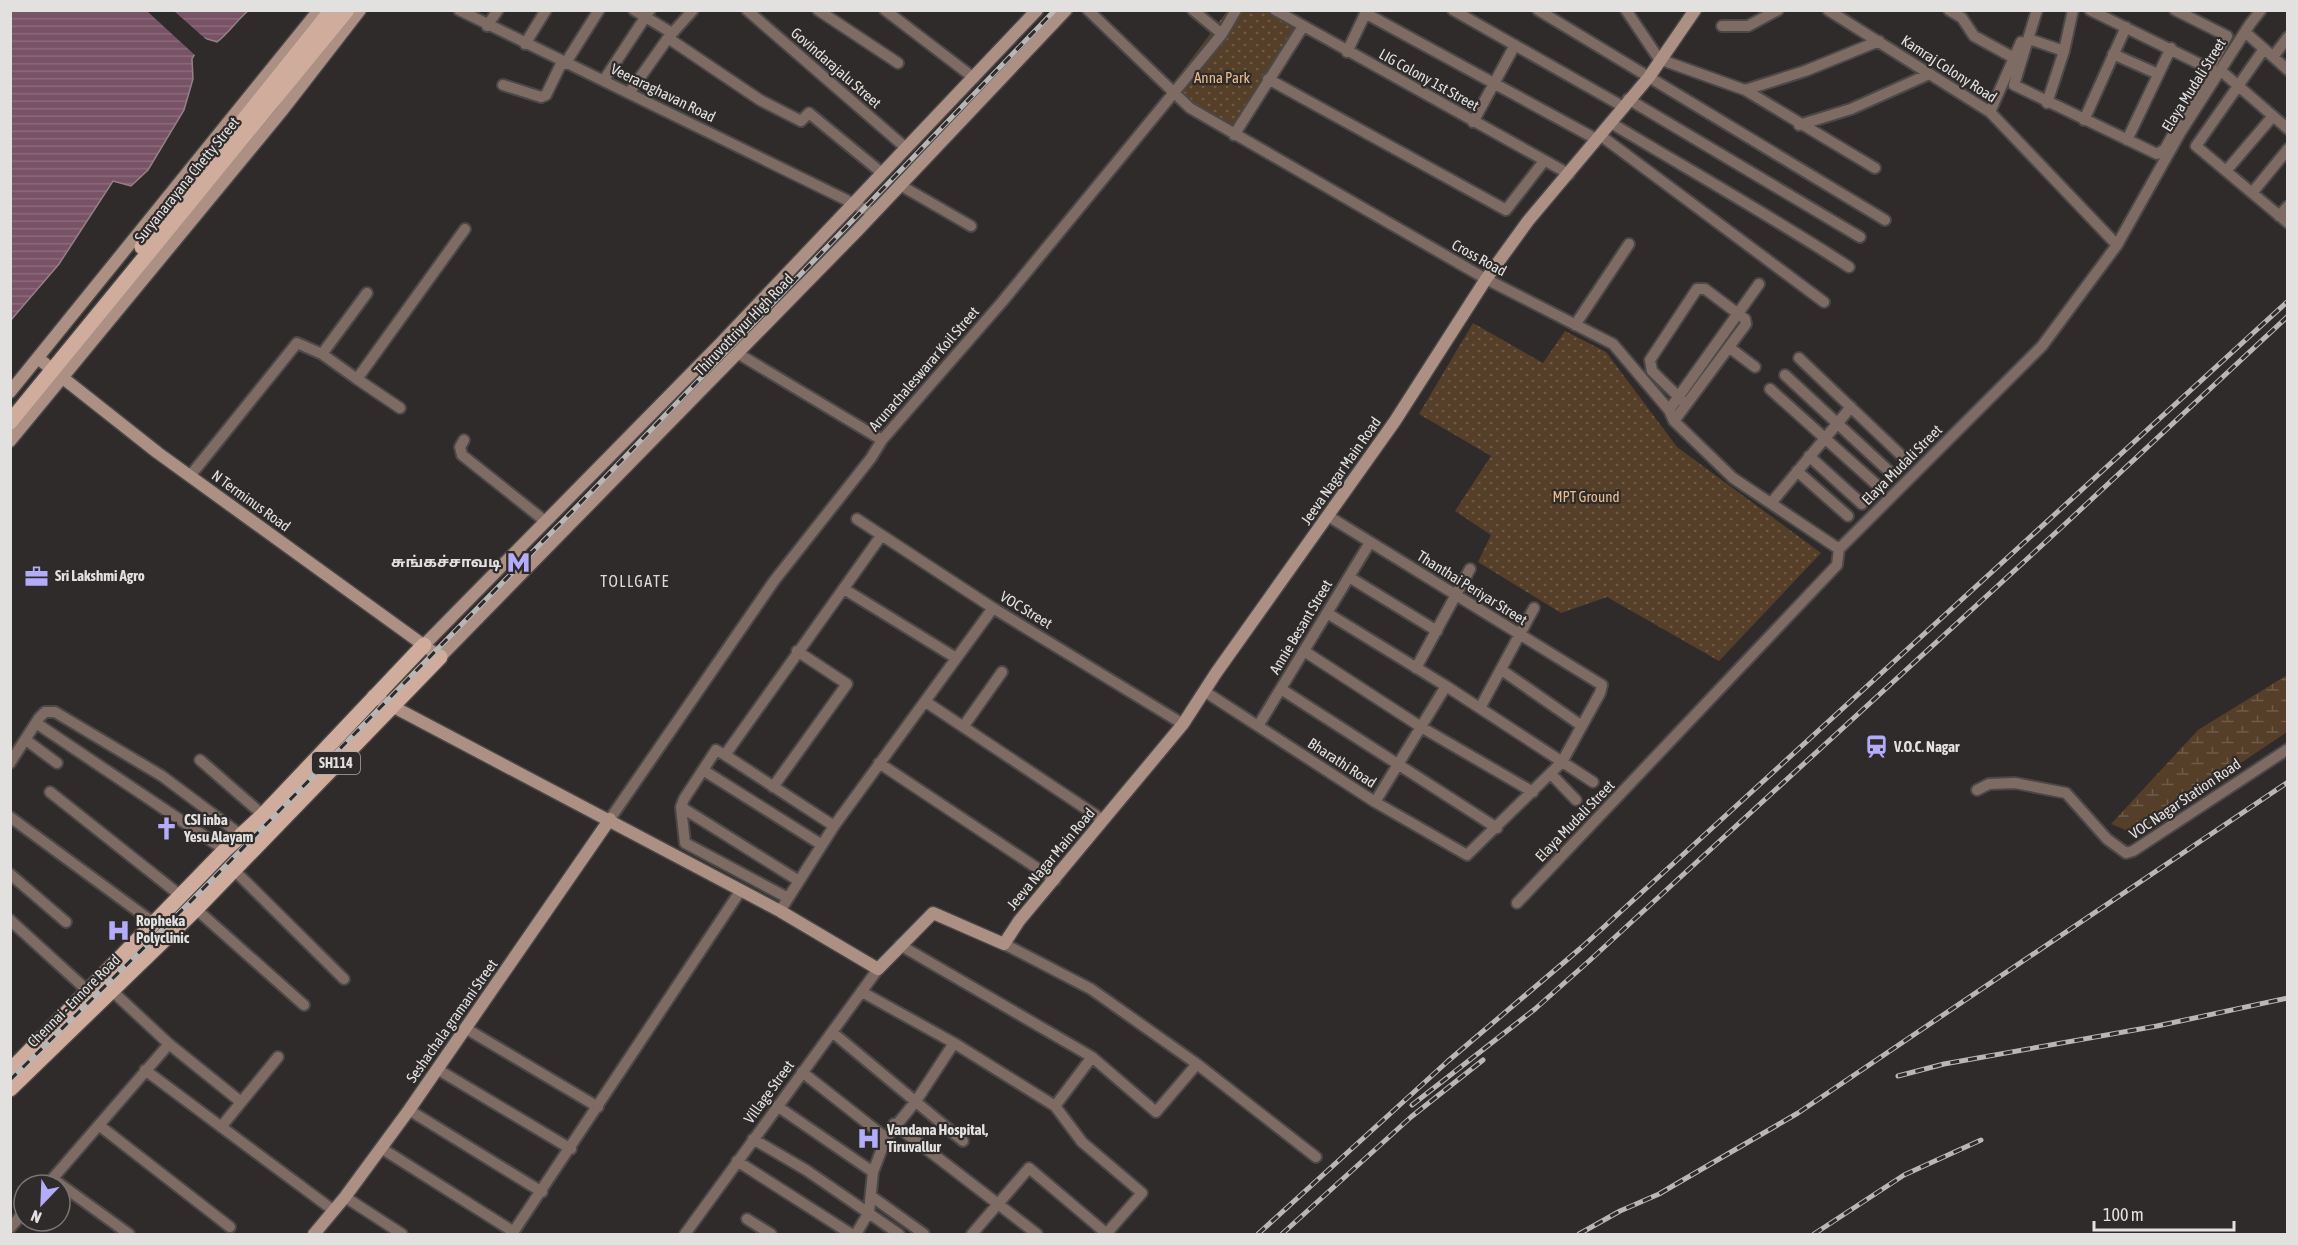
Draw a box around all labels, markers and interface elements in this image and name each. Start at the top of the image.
street label: Govindarajalu Street [788,24,885,111]
street label: Kamraj Colony Road [1898,31,2000,106]
street label: Elaya Mudali Street [2158,35,2229,134]
street label: LIG Colony 1st Street [1376,45,1482,114]
street label: Veeraraghavan Road [608,60,718,125]
park label: Anna Park [1194,69,1250,86]
street label: Suryanarayana Chetty Street [131,114,242,246]
street label: Cross Road [1449,236,1509,279]
street label: Thiruvottriyur High Road [691,270,797,379]
street label: Arunachaleswarar Koil Street [865,303,982,434]
street label: Jeeva Nagar Main Road [1297,414,1384,528]
street label: Elaya Mudali Street [1858,421,1945,508]
street label: N Terminus Road [209,467,294,535]
park label: MPT Ground [1552,488,1620,505]
street label: Thanthai Periyar Street [1414,547,1530,628]
metro station icon: சுங்கச்சாவடி [506,549,532,575]
place label: சுங்கச்சாவடி [391,553,501,572]
office icon: Sri Lakshmi Agro [24,563,50,589]
place label: Sri Lakshmi Agro [55,567,145,584]
district label: TOLLGATE [600,572,670,590]
street label: Annie Besant Street [1266,577,1335,677]
street label: VOC Street [997,587,1055,632]
street label: Bharathi Road [1305,734,1380,791]
station icon: V.O.C. Nagar [1863,734,1889,760]
place label: V.O.C. Nagar [1893,738,1960,755]
road number: SH114 [312,752,360,774]
street label: VOC Nagar Station Road [2126,755,2244,842]
street label: Elaya Mudali Street [1532,777,1618,865]
street label: Jeeva Nagar Main Road [1003,805,1098,913]
place label: CSI inba Yesu Alayam [183,811,253,845]
church icon: CSI inba Yesu Alayam [153,816,179,842]
place label: Ropheka Polyclinic [136,912,190,946]
hospital icon: Ropheka Polyclinic [105,917,131,943]
street label: Chennai - Ennore Road [24,951,123,1050]
street label: Seshachala gramani Street [403,956,501,1086]
street label: Village Street [740,1057,797,1126]
place label: Vandana Hospital, Tiruvallur [886,1121,988,1155]
hospital icon: Vandana Hospital, Tiruvallur [856,1126,882,1152]
north arrow [12,1173,72,1233]
scale bar [2094,1194,2234,1232]
text: 100 m [2103,1204,2144,1225]
text: N [28,1207,44,1227]

